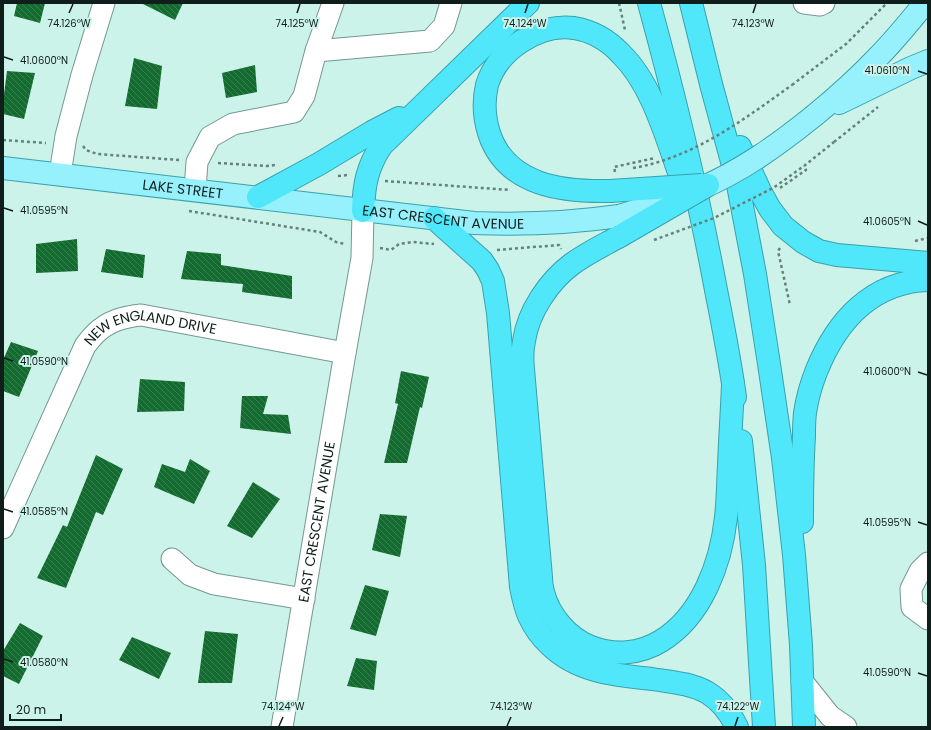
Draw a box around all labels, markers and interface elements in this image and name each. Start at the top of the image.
text: 74.126°W [47,16,91,31]
text: 74.125°W [276,16,319,31]
text: 74.124°W [504,16,547,31]
text: 74.123°W [732,16,775,31]
text: 41.0600°N [20,53,68,68]
text: 41.0610°N [865,63,909,78]
street label: LAKE STREET [141,174,225,204]
street label: EAST CRESCENT AVENUE [361,200,524,234]
text: 41.0595°N [20,203,68,218]
text: 41.0605°N [863,214,911,229]
street label: NEW ENGLAND DRIVE [79,305,218,350]
text: 41.0590°N [20,354,68,369]
text: 41.0600°N [863,364,911,379]
street label: EAST CRESCENT AVENUE [293,440,340,604]
text: 41.0585°N [20,504,68,519]
text: 41.0595°N [863,515,911,530]
text: 41.0580°N [20,655,68,670]
text: 41.0590°N [863,665,911,680]
scale bar [10,696,61,722]
text: 74.124°W [262,699,305,714]
text: 74.123°W [490,699,533,714]
text: 74.122°W [717,699,759,714]
text: 20 m [16,701,46,718]

